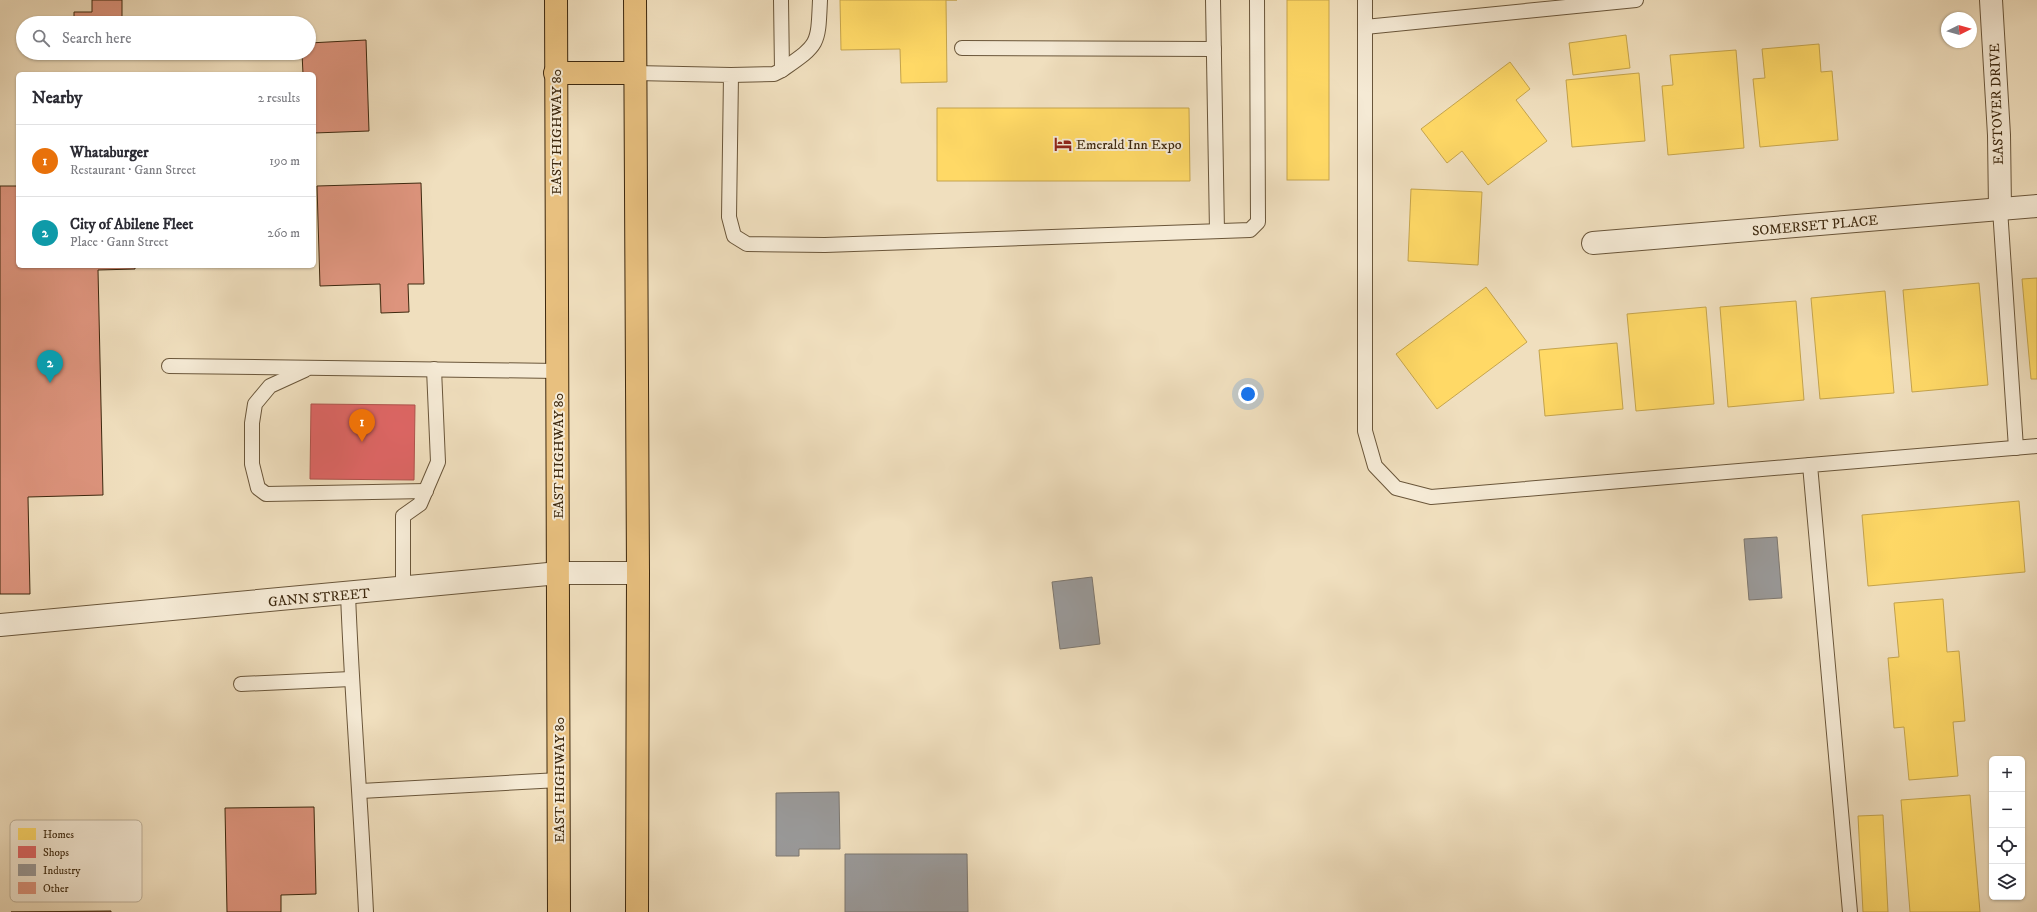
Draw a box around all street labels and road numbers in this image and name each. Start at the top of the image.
street label: EASTOVER DRIVE [1986,43,2008,165]
street label: EAST HIGHWAY 80 [548,69,566,195]
street label: SOMERSET PLACE [1751,212,1879,240]
street label: EAST HIGHWAY 80 [550,393,568,519]
street label: GANN STREET [267,585,371,611]
street label: EAST HIGHWAY 80 [551,717,569,843]

